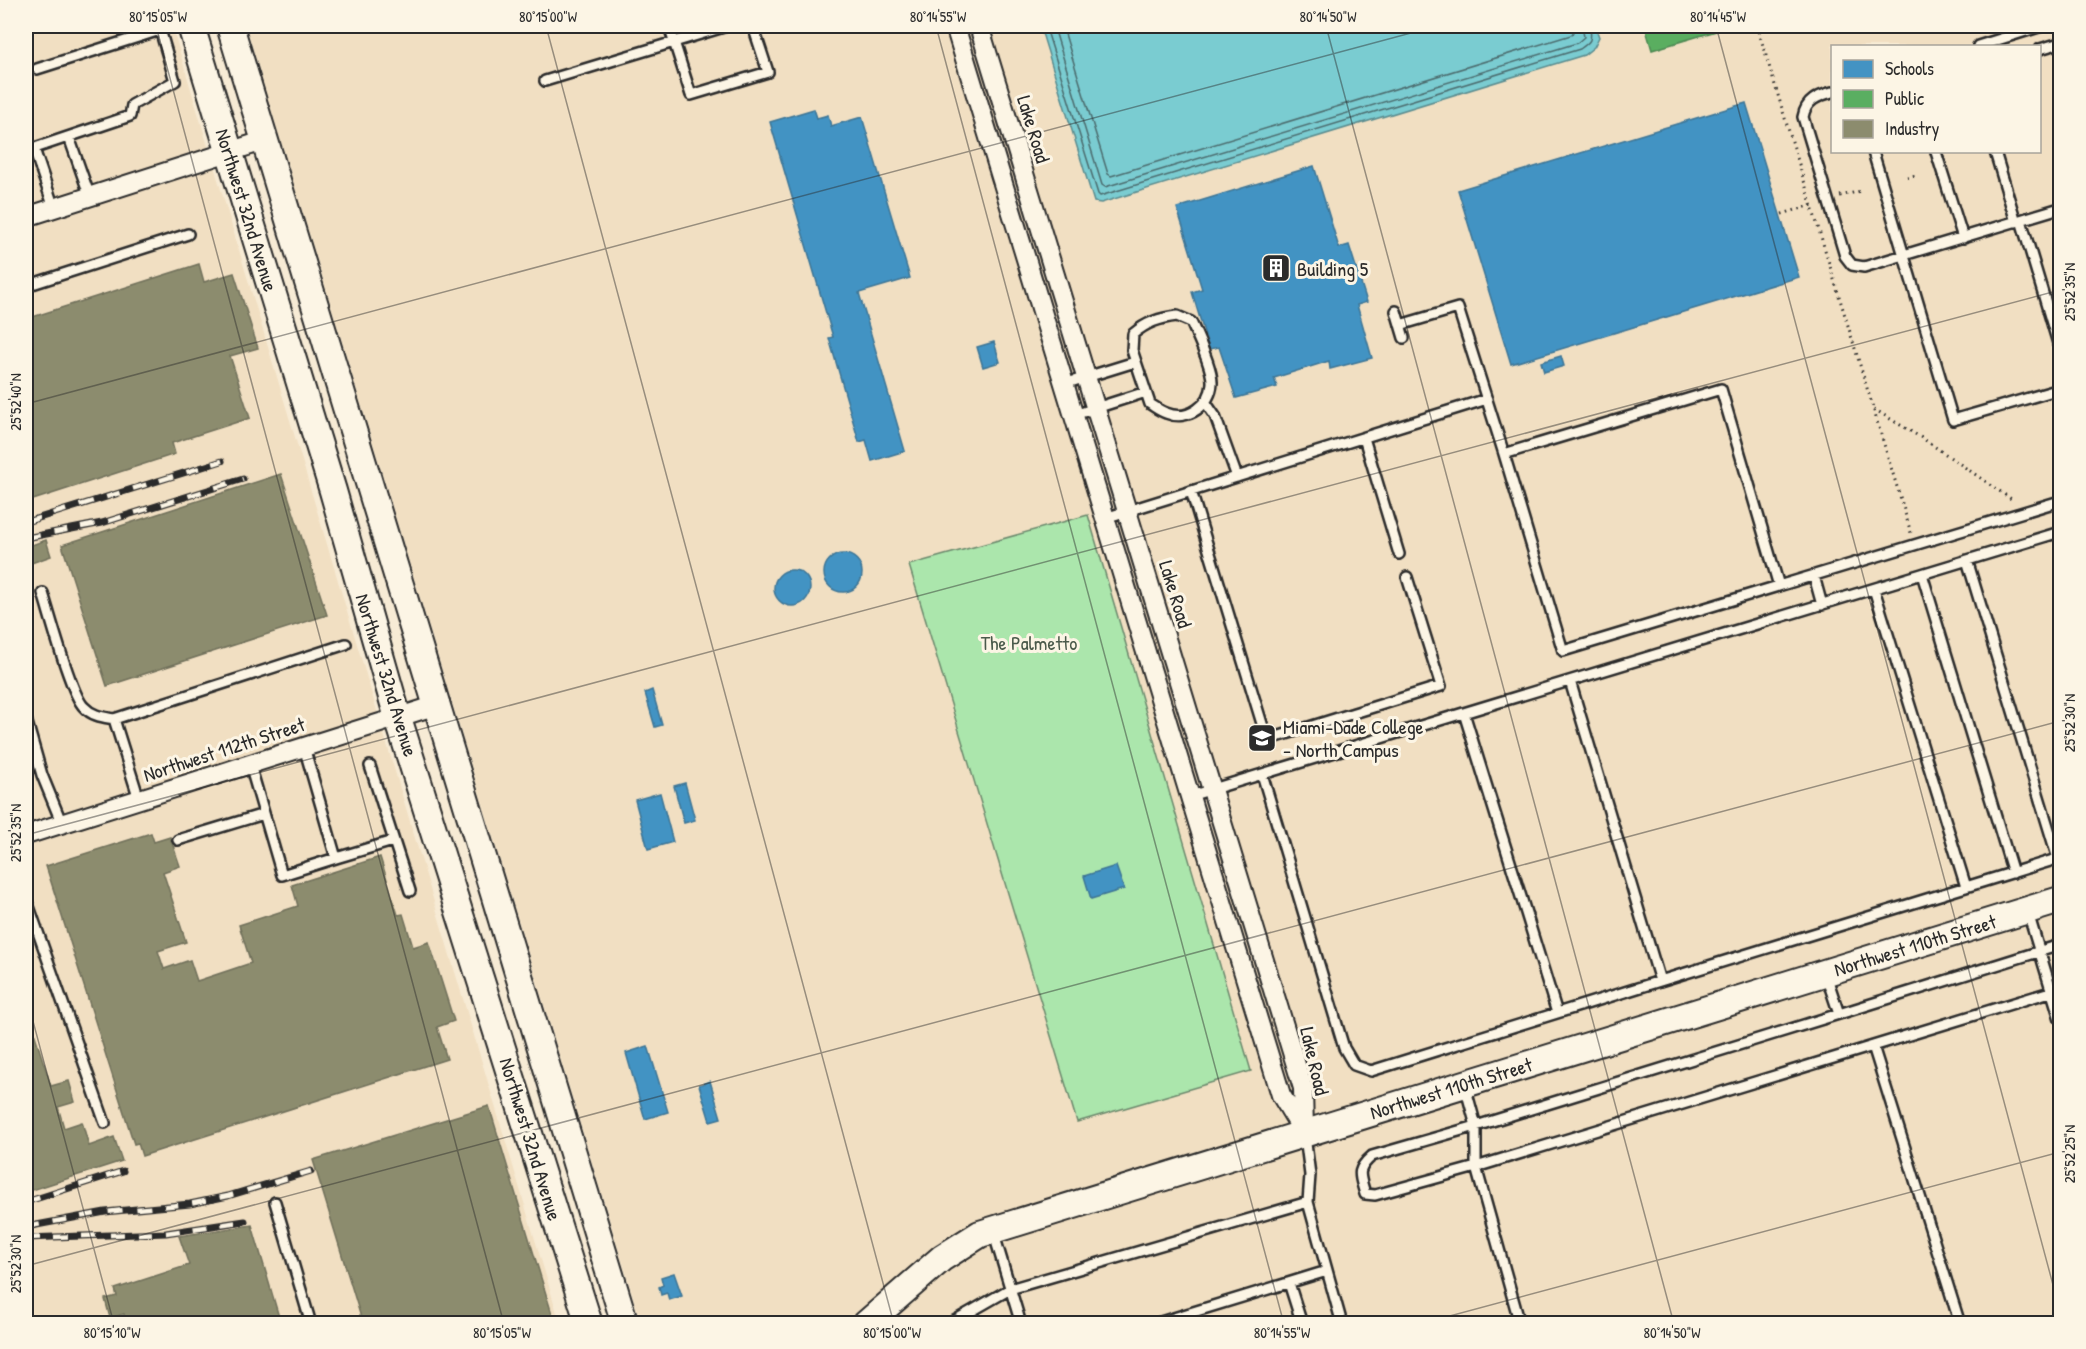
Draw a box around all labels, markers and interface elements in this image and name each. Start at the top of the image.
text: 80°15'05"W [129,6,188,27]
text: 80°15'00"W [519,6,578,27]
text: 80°14'55"W [910,6,967,27]
text: 80°14'50"W [1299,6,1357,27]
text: 80°14'45"W [1690,6,1747,27]
legend [1831,45,2041,153]
text: Schools [1885,56,1934,81]
text: Public [1885,86,1924,111]
street label: Lake Road [1011,92,1057,166]
text: Industry [1885,116,1940,141]
street label: Northwest 32nd Avenue [209,125,285,295]
building icon: Building 5 [1260,252,1292,284]
place label: Building 5 [1297,255,1369,282]
text: 25°52'35"N [2059,263,2080,321]
text: 25°52'40"N [5,373,26,431]
street label: Lake Road [1153,557,1199,631]
street label: Northwest 32nd Avenue [349,590,425,760]
park label: The Palmetto [981,629,1077,656]
text: 25°52'30"N [2059,694,2080,752]
street label: Northwest 112th Street [140,710,309,788]
place label: Miami-Dade College - North Campus [1283,713,1424,763]
school or university icon: Miami-Dade College - North Campus [1246,722,1278,754]
text: 25°52'35"N [5,804,26,862]
street label: Northwest 110th Street [1831,907,2000,982]
street label: Lake Road [1294,1024,1336,1098]
street label: Northwest 110th Street [1367,1050,1536,1125]
street label: Northwest 32nd Avenue [493,1054,569,1224]
text: 25°52'25"N [2059,1125,2080,1183]
text: 25°52'30"N [5,1235,26,1293]
text: 80°15'10"W [84,1322,141,1343]
text: 80°15'05"W [473,1322,532,1343]
text: 80°15'00"W [863,1322,922,1343]
text: 80°14'55"W [1254,1322,1311,1343]
text: 80°14'50"W [1643,1322,1701,1343]

